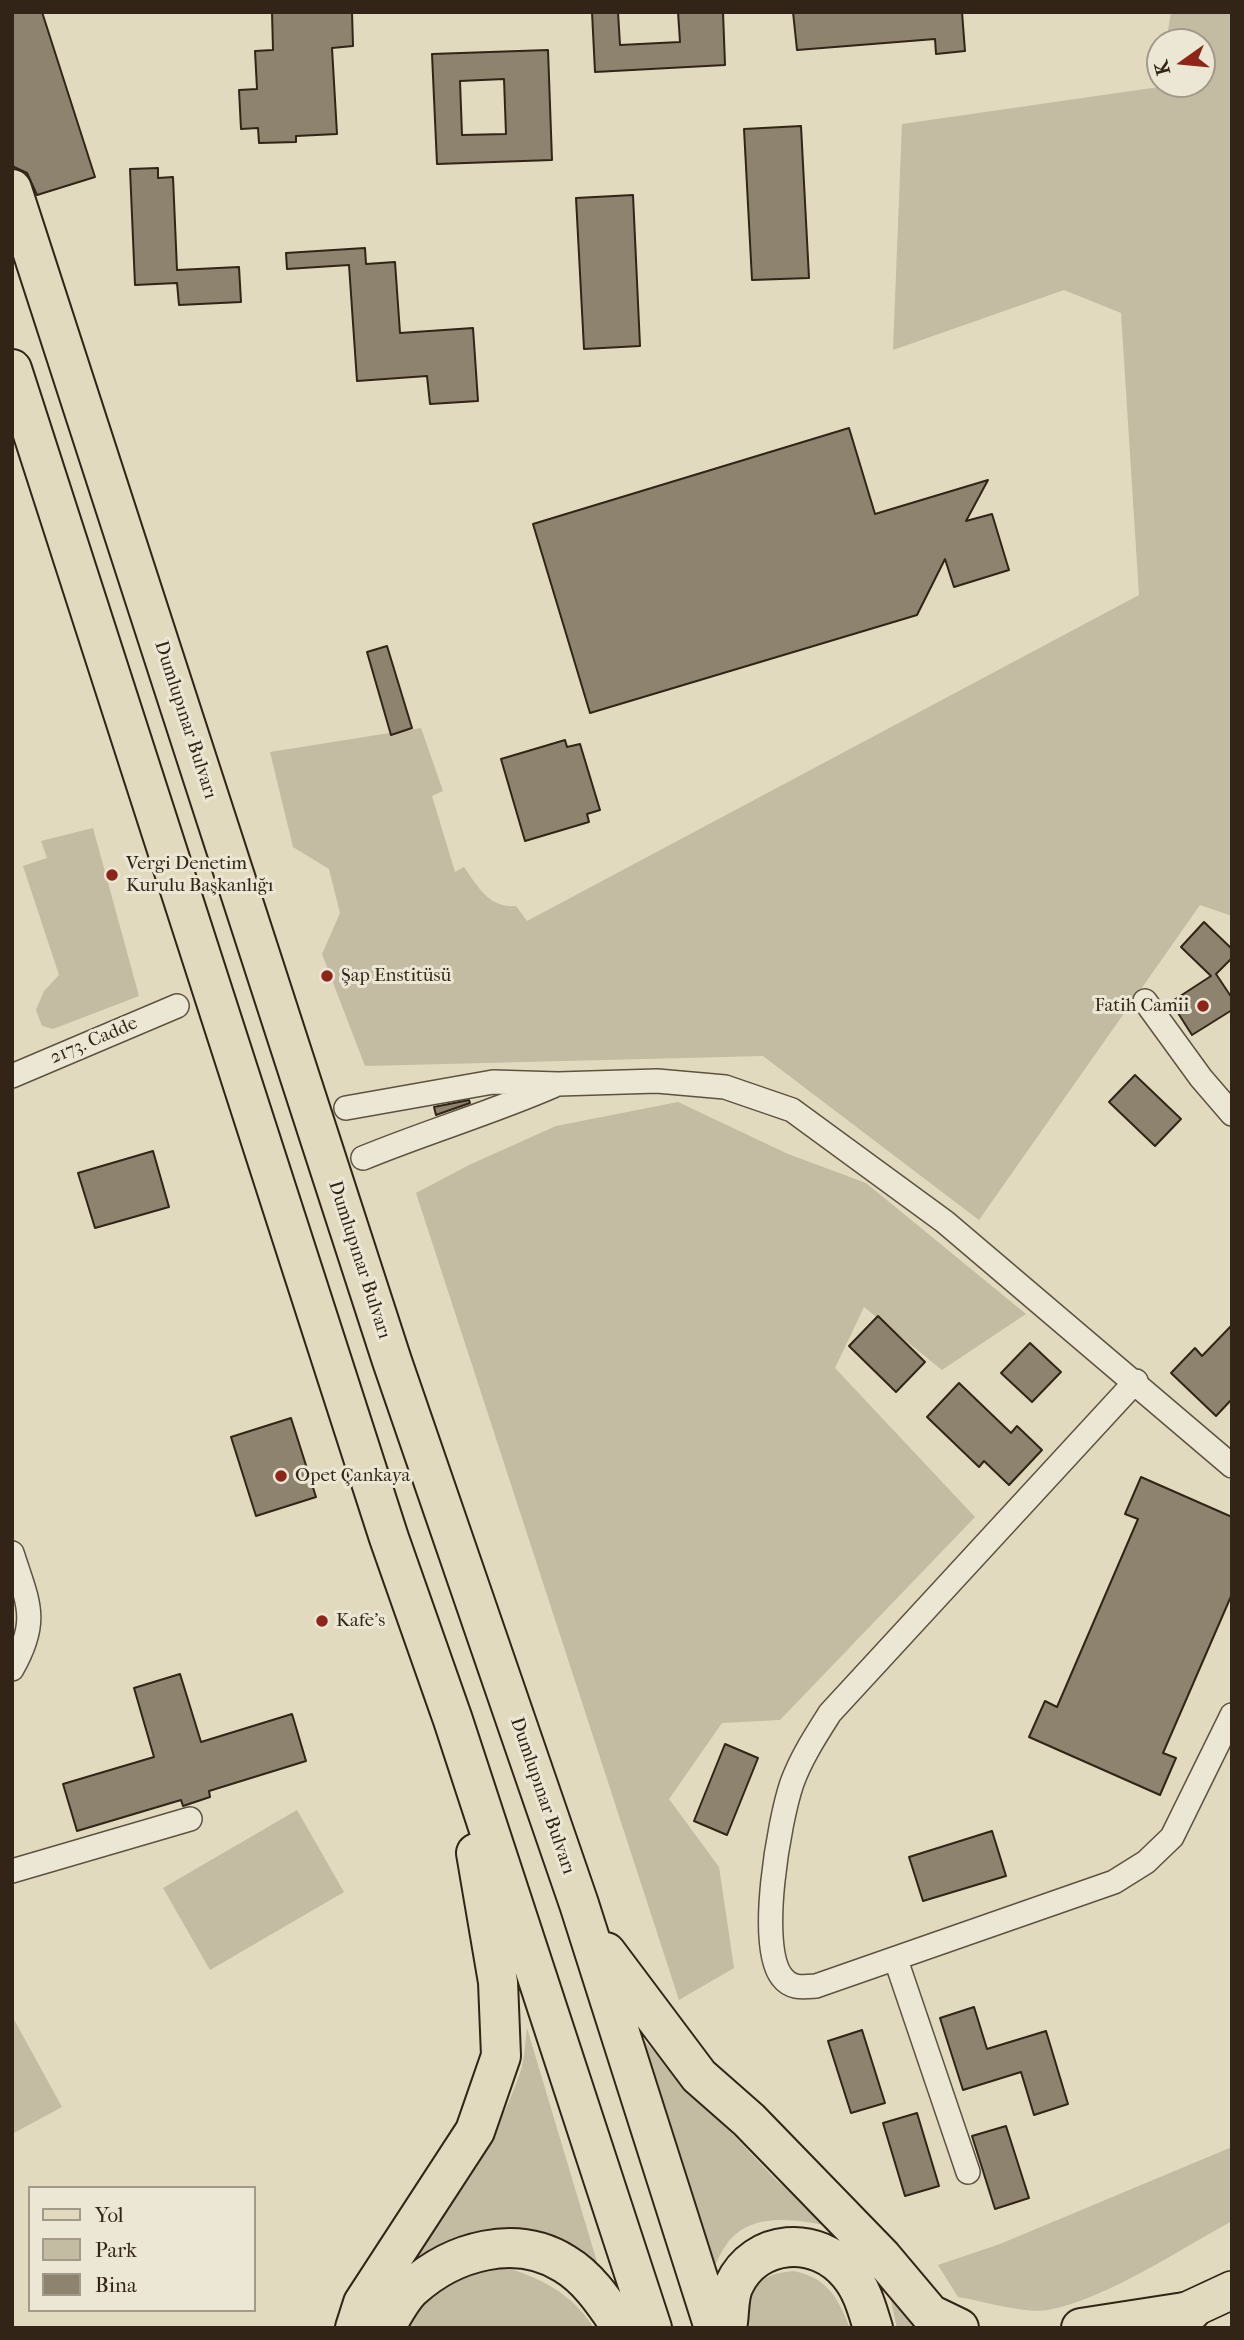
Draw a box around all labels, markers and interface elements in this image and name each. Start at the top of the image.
north arrow [1146,28,1216,98]
text: K [1150,58,1175,77]
street label: Dumlupınar Bulvarı [149,638,221,802]
place label: Vergi Denetim Kurulu Başkanlığı [126,853,273,897]
marker: Vergi Denetim Kurulu Başkanlığı [104,867,120,883]
place label: Şap Enstitüsü [341,965,451,987]
marker: Şap Enstitüsü [319,968,335,984]
place label: Fatih Camii [1094,995,1189,1017]
marker: Fatih Camii [1195,998,1211,1014]
street label: 2173. Cadde [47,1012,141,1070]
street label: Dumlupınar Bulvarı [323,1178,395,1342]
place label: Opet Çankaya [295,1465,410,1487]
marker: Opet Çankaya [273,1468,289,1484]
place label: Kafe's [336,1610,385,1632]
marker: Kafe's [314,1613,330,1629]
street label: Dumlupınar Bulvarı [504,1714,580,1878]
legend [28,2186,256,2312]
text: Yol [95,2203,124,2227]
text: Park [95,2238,137,2262]
text: Bina [95,2273,137,2297]

